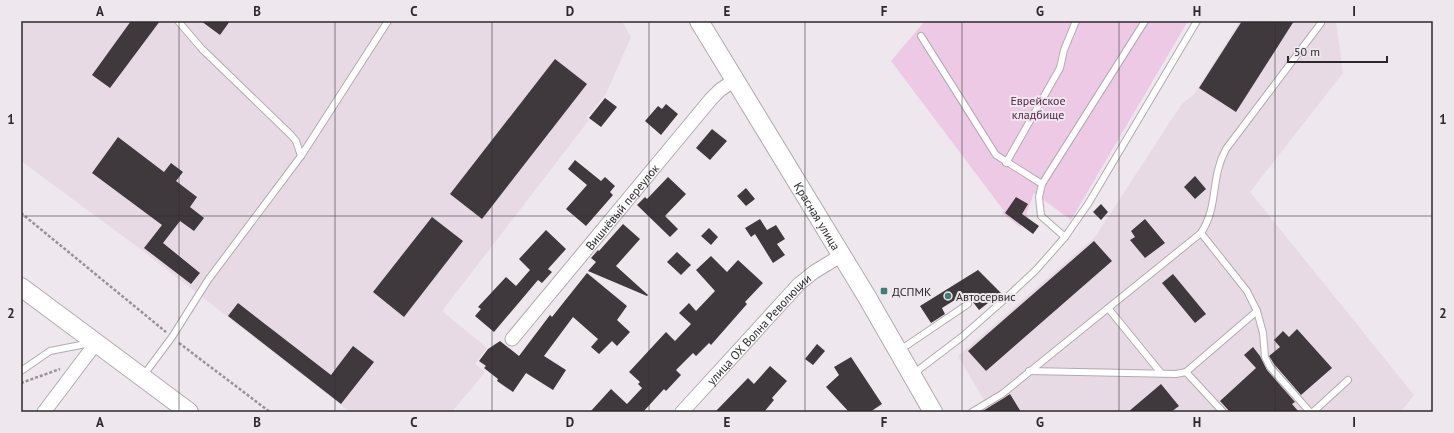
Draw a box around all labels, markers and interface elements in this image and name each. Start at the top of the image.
text: A [96,3,104,20]
text: B [253,3,261,20]
text: C [410,3,418,20]
text: D [566,3,574,20]
text: E [724,3,731,20]
text: F [881,3,888,20]
text: G [1036,3,1044,20]
text: H [1193,3,1201,20]
text: I [1352,3,1356,20]
scale bar [1288,38,1387,64]
text: 50 m [1294,44,1320,59]
park label: Еврейское кладбище [1010,93,1066,122]
text: 1 [7,111,15,128]
text: 1 [1439,111,1447,128]
street label: Вишнёвый переулок [582,160,662,253]
street label: Красная улица [791,179,844,253]
street label: улица ОХ Волна Революции [703,270,814,388]
place label: ДСПМК [892,284,931,299]
marker: ДСПМК [879,286,889,296]
place label: Автосервис [956,289,1016,304]
marker: Автосервис [943,291,953,301]
text: 2 [7,305,15,322]
text: 2 [1439,305,1447,322]
text: A [96,414,104,431]
text: B [253,414,261,431]
text: C [410,414,418,431]
text: D [566,414,574,431]
text: E [724,414,731,431]
text: F [881,414,888,431]
text: G [1036,414,1044,431]
text: H [1193,414,1201,431]
text: I [1352,414,1356,431]

